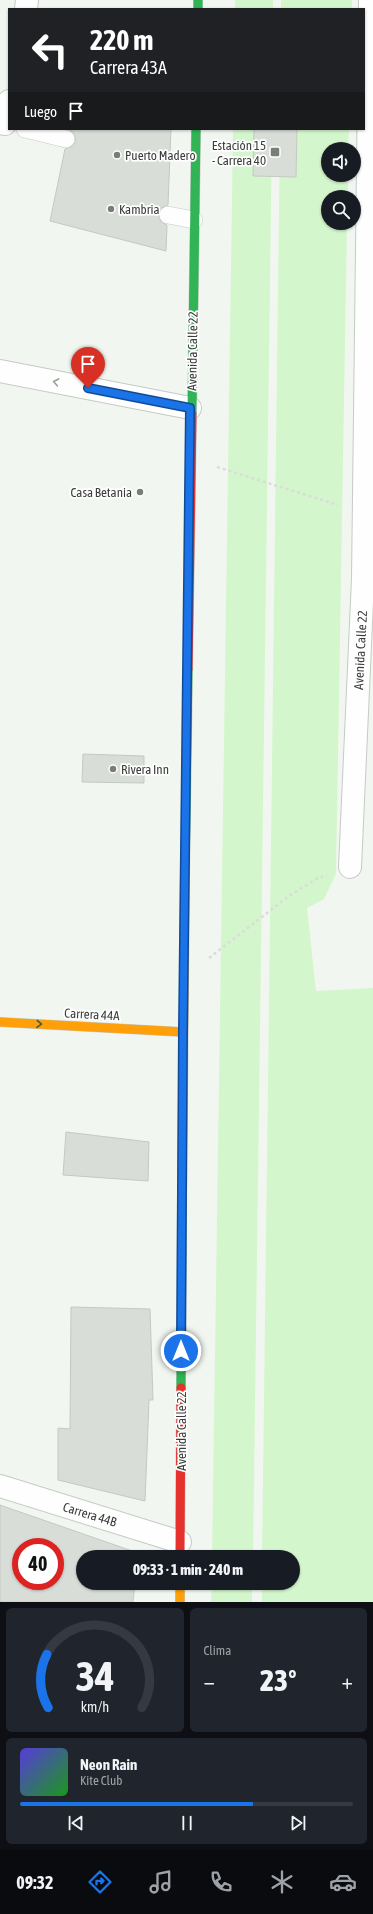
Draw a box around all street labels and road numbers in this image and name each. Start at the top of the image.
street label: Avenida Calle 22 [184,311,201,391]
street label: Avenida Calle 22 [351,610,370,690]
street label: Carrera 44A [64,1006,121,1023]
street label: Avenida Calle 22 [174,1391,189,1471]
street label: Carrera 44B [61,1499,119,1530]

